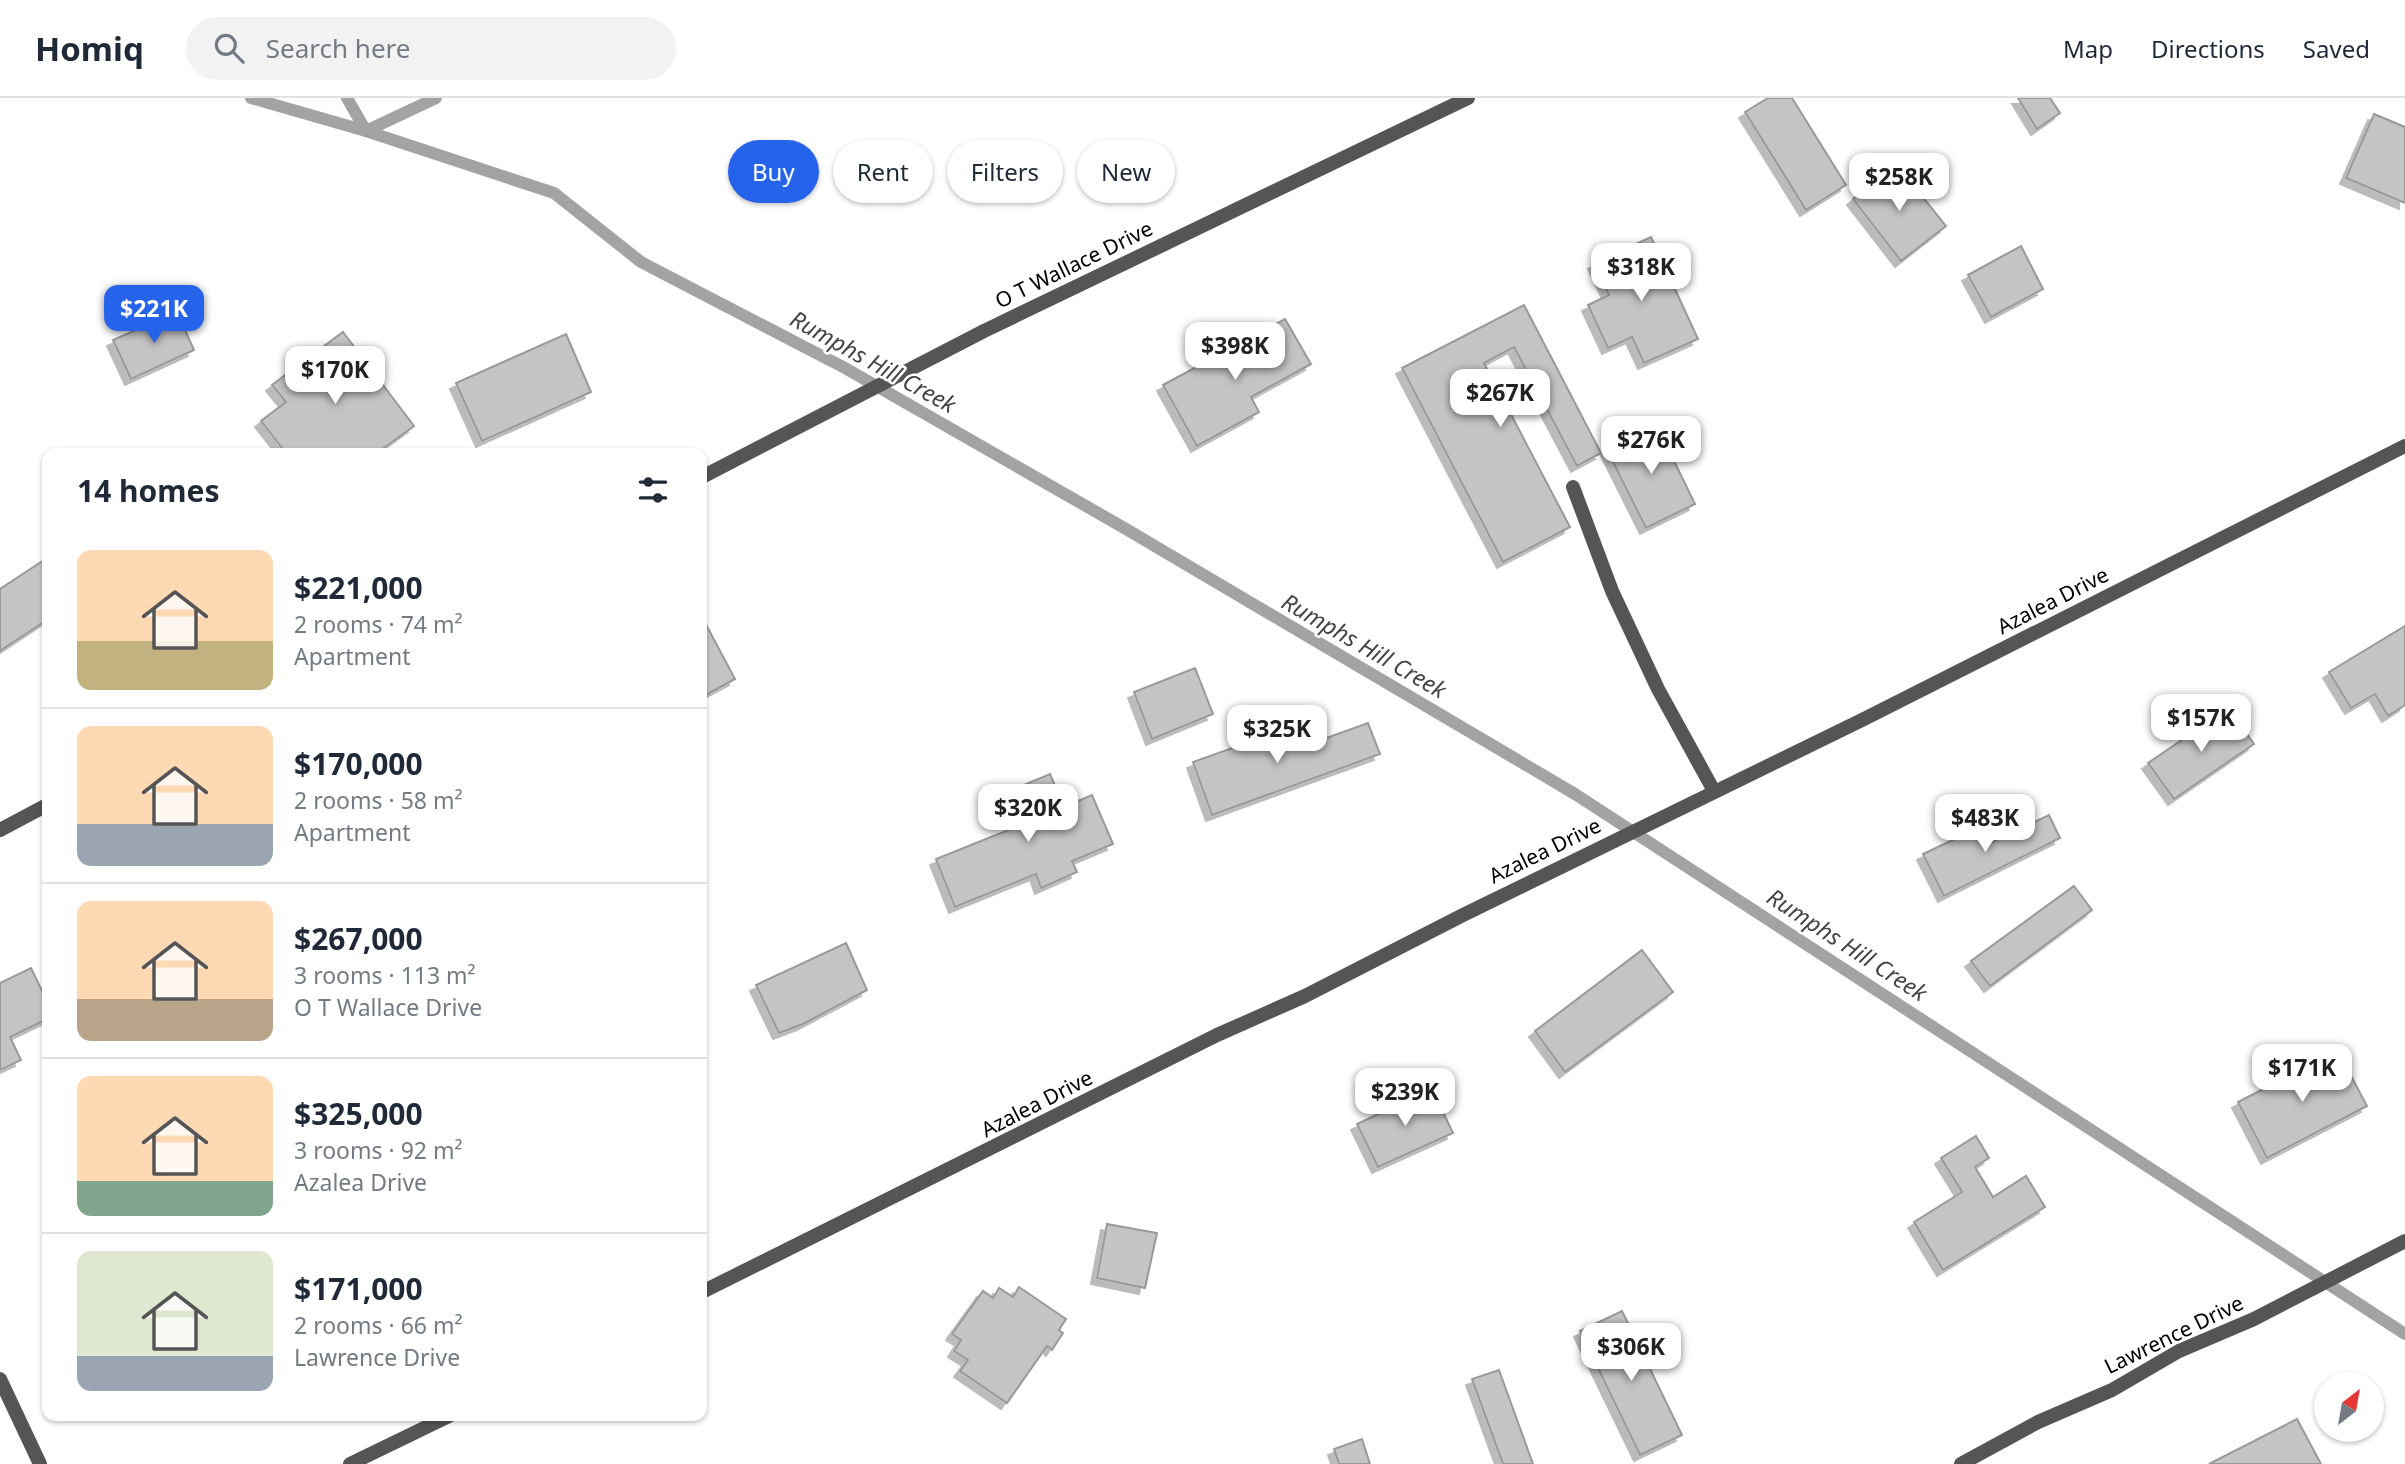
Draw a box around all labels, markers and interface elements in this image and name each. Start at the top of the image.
search box [186,17,676,80]
text: Homiq [35,26,144,71]
icon: search [210,29,248,67]
text: Search here [266,30,410,66]
text: Map [2063,32,2113,65]
text: Directions [2151,32,2265,65]
text: Saved [2303,32,2370,65]
chip: Buy [728,140,819,203]
chip: Rent [833,140,933,203]
chip: Filters [947,140,1063,203]
chip: New [1077,140,1175,203]
pin: $258K [1850,153,1948,213]
text: $258K [1865,160,1933,192]
street label: O T Wallace Drive [990,214,1157,314]
pin: $318K [1592,244,1690,303]
text: $318K [1607,250,1675,282]
pin: $221K [105,286,203,345]
text: $221K [120,292,188,324]
water label: Rumphs Hill Creek [785,302,964,421]
pin: $398K [1186,322,1284,382]
text: $398K [1201,329,1269,361]
pin: $170K [286,346,384,406]
text: $170K [301,353,369,385]
pin: $267K [1451,370,1549,429]
text: $267K [1466,376,1534,408]
pin: $276K [1602,416,1700,476]
text: $276K [1617,423,1685,455]
text: 14 homes [77,470,220,511]
icon: filters [634,471,672,509]
street label: Azalea Drive [1992,560,2113,640]
text: $221,000 [294,567,423,608]
icon: home [133,578,217,662]
water label: Rumphs Hill Creek [1276,585,1454,706]
text: 2 rooms · 74 m² [294,608,463,640]
text: Apartment [294,640,411,672]
pin: $157K [2152,694,2250,754]
text: $157K [2167,701,2235,733]
pin: $325K [1228,706,1326,765]
text: $325K [1243,712,1311,744]
text: $170,000 [294,743,423,784]
icon: home [133,754,217,838]
text: 2 rooms · 58 m² [294,784,463,816]
pin: $320K [979,784,1077,844]
text: $320K [994,791,1062,823]
pin: $483K [1936,794,2034,854]
text: $483K [1951,801,2019,833]
street label: Azalea Drive [1484,811,1605,889]
text: Apartment [294,816,411,848]
water label: Rumphs Hill Creek [1761,880,1935,1009]
text: $267,000 [294,918,423,959]
icon: home [133,929,217,1013]
text: 3 rooms · 113 m² [294,959,476,991]
text: O T Wallace Drive [294,991,482,1023]
pin: $171K [2253,1044,2351,1104]
text: $171K [2268,1051,2336,1083]
street label: Azalea Drive [976,1063,1097,1143]
pin: $239K [1356,1068,1454,1128]
text: $239K [1371,1075,1439,1107]
text: $325,000 [294,1093,423,1134]
icon: home [133,1104,217,1188]
text: 3 rooms · 92 m² [294,1134,463,1166]
text: Azalea Drive [294,1166,427,1198]
text: $171,000 [294,1268,423,1309]
icon: home [133,1279,217,1363]
street label: Lawrence Drive [2099,1288,2248,1380]
text: 2 rooms · 66 m² [294,1309,463,1341]
pin: $306K [1582,1324,1680,1383]
text: $306K [1597,1330,1665,1362]
text: Lawrence Drive [294,1341,460,1373]
north arrow [2314,1372,2384,1442]
map controls [2314,1372,2384,1442]

